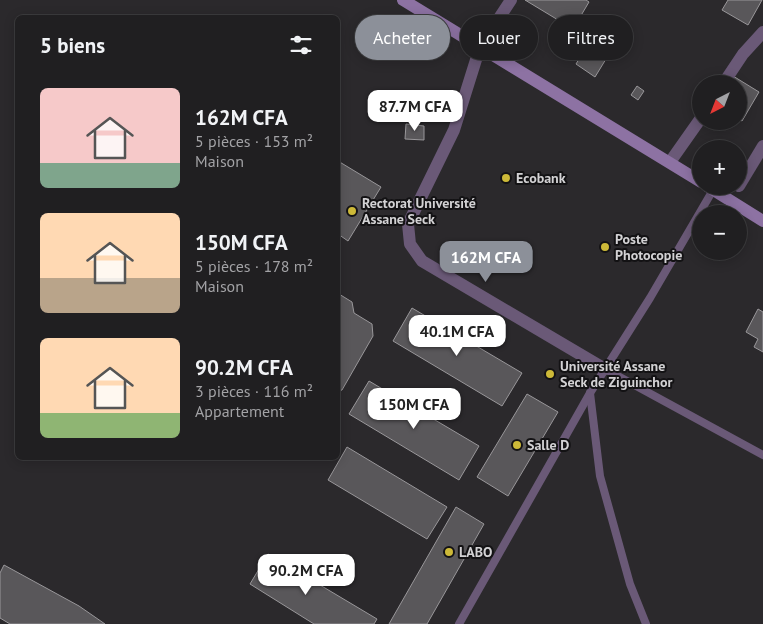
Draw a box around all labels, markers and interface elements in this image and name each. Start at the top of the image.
chip: Acheter [355,15,450,60]
chip: Louer [460,15,538,60]
chip: Filtres [548,15,633,60]
icon: filters [287,31,315,59]
text: 5 biens [40,32,105,59]
north arrow [692,75,748,130]
map controls [692,75,747,260]
pin: 87.7M CFA [358,90,472,132]
text: 87.7M CFA [379,96,451,116]
text: 162M CFA [195,104,288,131]
icon: home [80,108,140,168]
text: 5 pièces · 153 m² [195,131,313,151]
button: + [692,140,747,195]
text: Maison [195,151,244,171]
place label: Ecobank [516,169,566,187]
marker: Ecobank [500,172,512,184]
place label: Rectorat Université Assane Seck [362,194,476,228]
marker: Rectorat Université Assane Seck [346,205,358,217]
button: − [692,205,747,260]
text: 150M CFA [195,229,288,256]
place label: Poste Photocopie [615,230,682,264]
icon: home [80,233,140,293]
pin: 162M CFA [434,240,538,283]
marker: Poste Photocopie [599,241,611,253]
text: 162M CFA [451,247,521,267]
text: 5 pièces · 178 m² [195,256,313,276]
text: Maison [195,276,244,296]
pin: 40.1M CFA [400,314,514,357]
text: 40.1M CFA [420,321,494,341]
text: 90.2M CFA [195,354,293,381]
place label: Université Assane Seck de Ziguinchor [560,357,673,391]
icon: home [80,358,140,418]
marker: Université Assane Seck de Ziguinchor [544,368,556,380]
text: 3 pièces · 116 m² [195,381,313,401]
pin: 150M CFA [362,388,466,430]
text: 150M CFA [379,394,449,414]
text: Appartement [195,401,284,421]
place label: Salle D [527,436,569,454]
marker: Salle D [511,439,523,451]
place label: LABO [459,543,493,561]
marker: LABO [443,546,455,558]
pin: 90.2M CFA [249,554,363,596]
text: 90.2M CFA [269,560,343,580]

